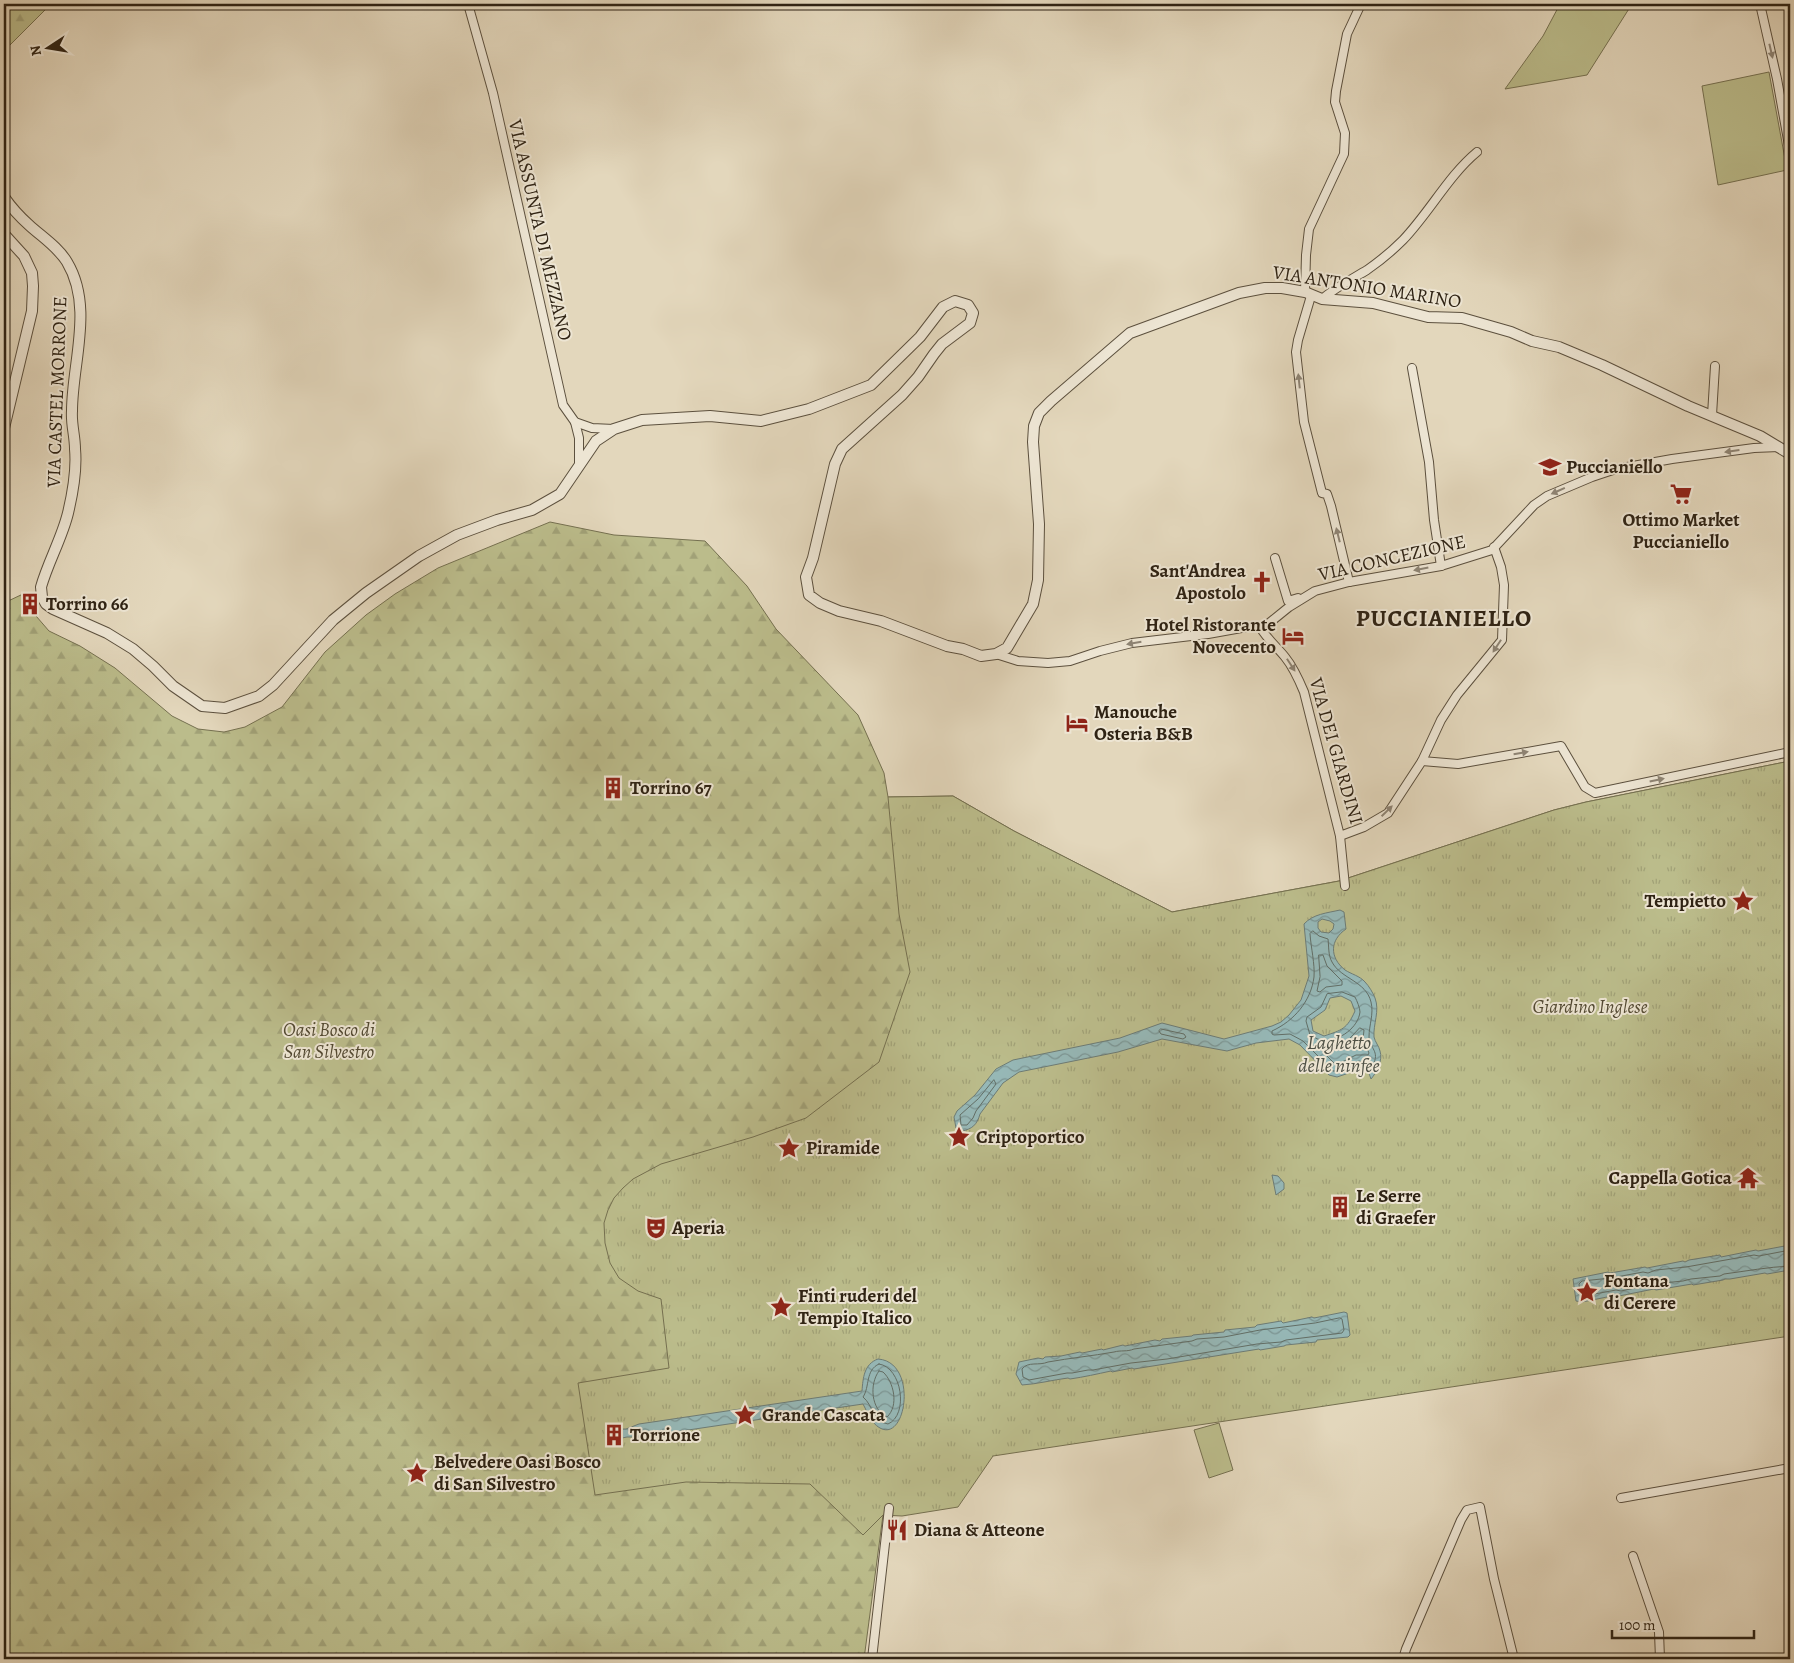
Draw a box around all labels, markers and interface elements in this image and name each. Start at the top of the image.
north arrow [22,22,72,72]
text: N [25,44,46,58]
one-way arrow [1767,44,1775,59]
street label: VIA ASSUNTA DI MEZZANO [502,116,578,343]
street label: VIA ANTONIO MARINO [1270,259,1463,315]
street label: VIA CASTEL MORRONE [41,296,73,489]
one-way arrow [1295,373,1303,389]
one-way arrow [1724,447,1740,455]
school or university icon: Puccianiello [1537,454,1563,480]
place label: Puccianiello [1566,454,1663,480]
supermarket icon: Ottimo Market Puccianiello [1668,481,1694,507]
one-way arrow [1551,488,1565,496]
place label: Ottimo Market Puccianiello [1622,507,1740,555]
one-way arrow [1334,527,1342,542]
street label: VIA CONCEZIONE [1315,528,1468,588]
place label: Sant'Andrea Apostolo [1150,558,1247,606]
one-way arrow [1413,566,1429,574]
church icon: Sant'Andrea Apostolo [1249,569,1275,595]
building icon: Torrino 66 [17,591,43,617]
place label: Torrino 66 [46,591,129,617]
district label: PUCCIANIELLO [1356,602,1532,634]
place label: Hotel Ristorante Novecento [1145,612,1276,660]
hotel icon: Hotel Ristorante Novecento [1280,623,1306,649]
one-way arrow [1493,639,1502,652]
one-way arrow [1125,640,1141,648]
one-way arrow [1286,658,1295,672]
street label: VIA DEI GIARDINI [1302,674,1369,827]
place label: Manouche Osteria B&B [1094,699,1193,747]
hotel icon: Manouche Osteria B&B [1064,710,1090,736]
one-way arrow [1514,749,1530,757]
building icon: Torrino 67 [600,775,626,801]
place label: Torrino 67 [630,775,713,801]
one-way arrow [1649,776,1664,784]
one-way arrow [1381,806,1393,817]
place label: Tempietto [1644,888,1726,914]
place icon: Tempietto [1730,888,1756,914]
park label: Giardino Inglese [1532,994,1648,1020]
park label: Oasi Bosco di San Silvestro [283,1017,375,1065]
water label: Laghetto delle ninfee [1298,1029,1380,1079]
place icon: Criptoportico [946,1124,972,1150]
place label: Criptoportico [976,1124,1085,1150]
place icon: Piramide [776,1135,802,1161]
place label: Piramide [806,1135,880,1161]
place label: Cappella Gotica [1609,1165,1733,1191]
temple icon: Cappella Gotica [1735,1165,1761,1191]
place label: Le Serre di Graefer [1356,1183,1436,1231]
building icon: Le Serre di Graefer [1327,1194,1353,1220]
theatre icon: Aperia [643,1215,669,1241]
place label: Aperia [671,1215,726,1241]
place label: Fontana di Cerere [1604,1268,1676,1316]
place icon: Fontana di Cerere [1574,1279,1600,1305]
place label: Finti ruderi del Tempio Italico [798,1283,917,1331]
place icon: Finti ruderi del Tempio Italico [768,1294,794,1320]
place icon: Grande Cascata [732,1402,758,1428]
place label: Grande Cascata [762,1402,886,1428]
building icon: Torrione [601,1422,627,1448]
place label: Torrione [630,1422,700,1448]
place label: Belvedere Oasi Bosco di San Silvestro [434,1449,601,1497]
place icon: Belvedere Oasi Bosco di San Silvestro [404,1460,430,1486]
restaurant icon: Diana & Atteone [884,1517,910,1543]
place label: Diana & Atteone [914,1517,1045,1543]
scale bar [1612,1608,1754,1640]
text: 100 m [1619,1615,1656,1635]

